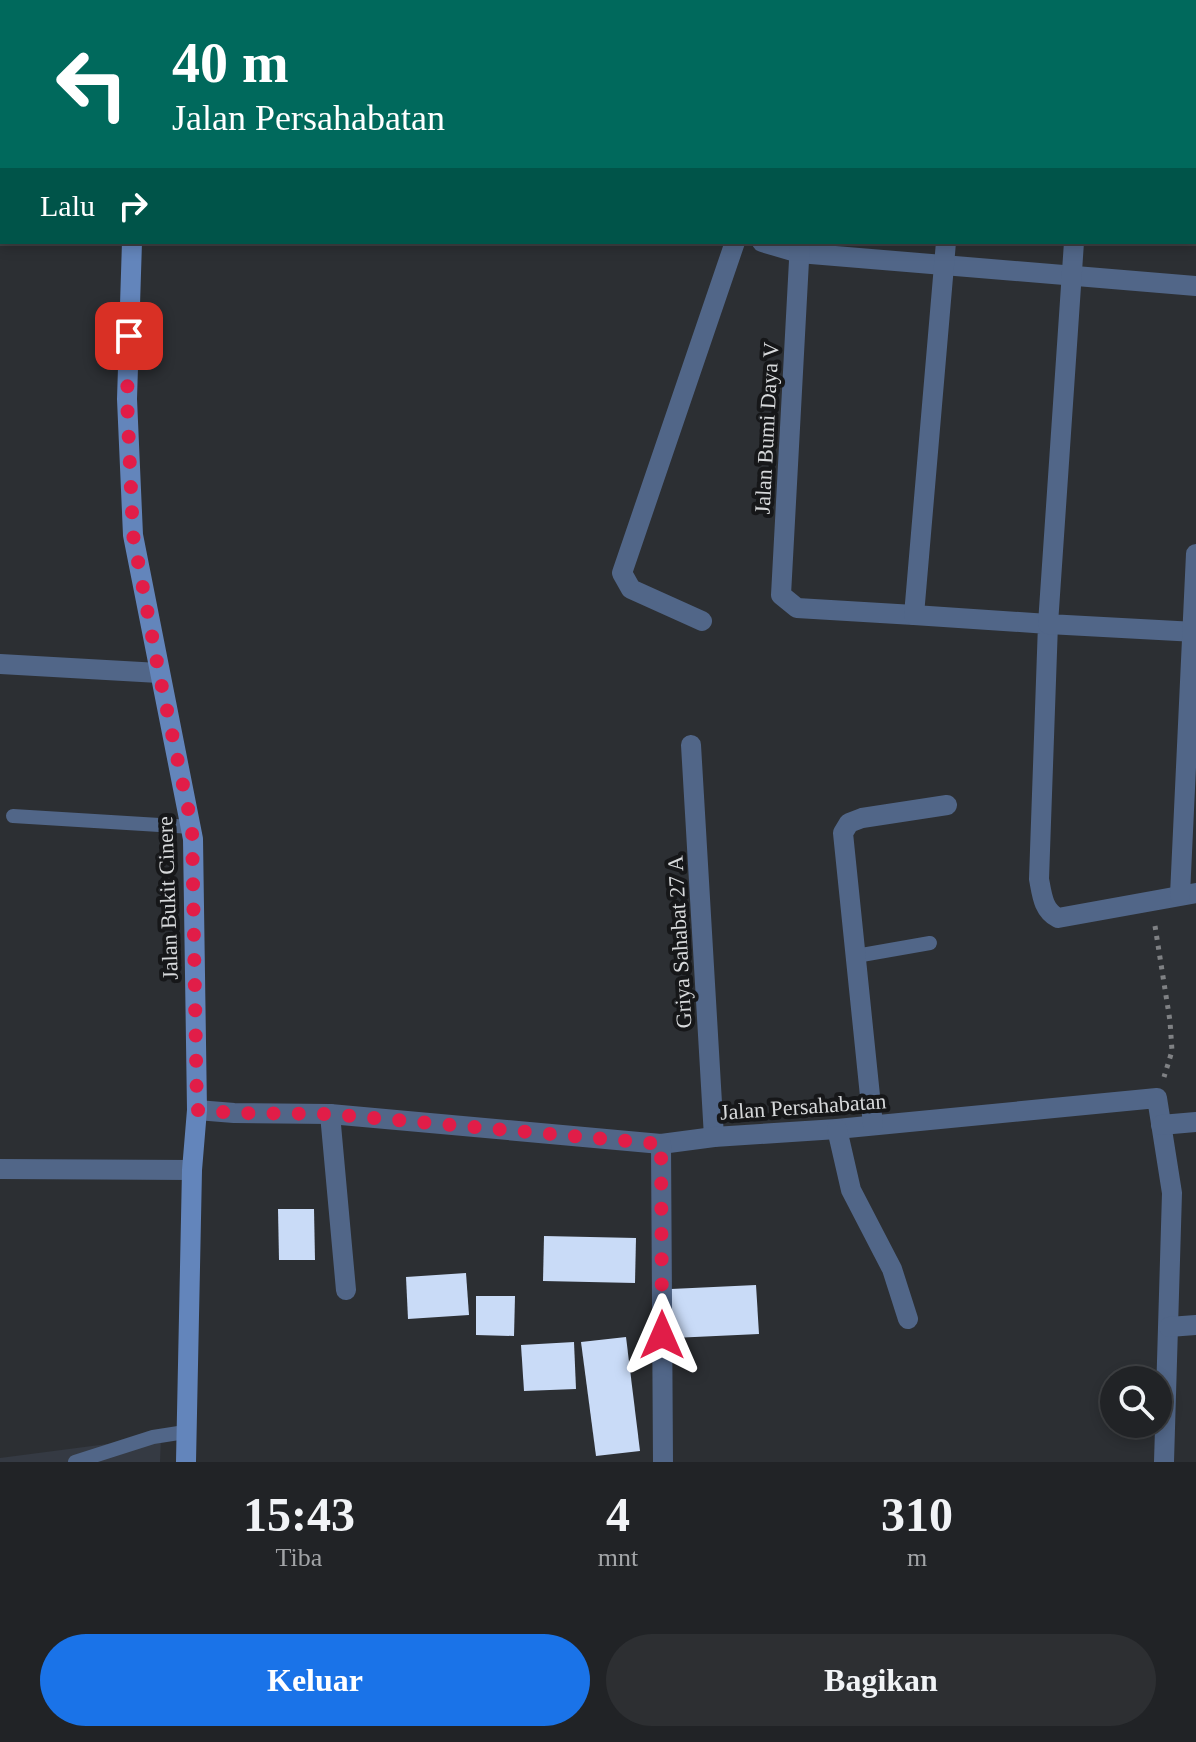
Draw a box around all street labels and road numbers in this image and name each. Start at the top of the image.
street label: Jalan Bumi Daya V [750,341,784,515]
street label: Jalan Bukit Cinere [152,816,183,980]
street label: Griya Sahabat 27 A [662,855,697,1029]
street label: Jalan Persahabatan [719,1088,887,1125]

